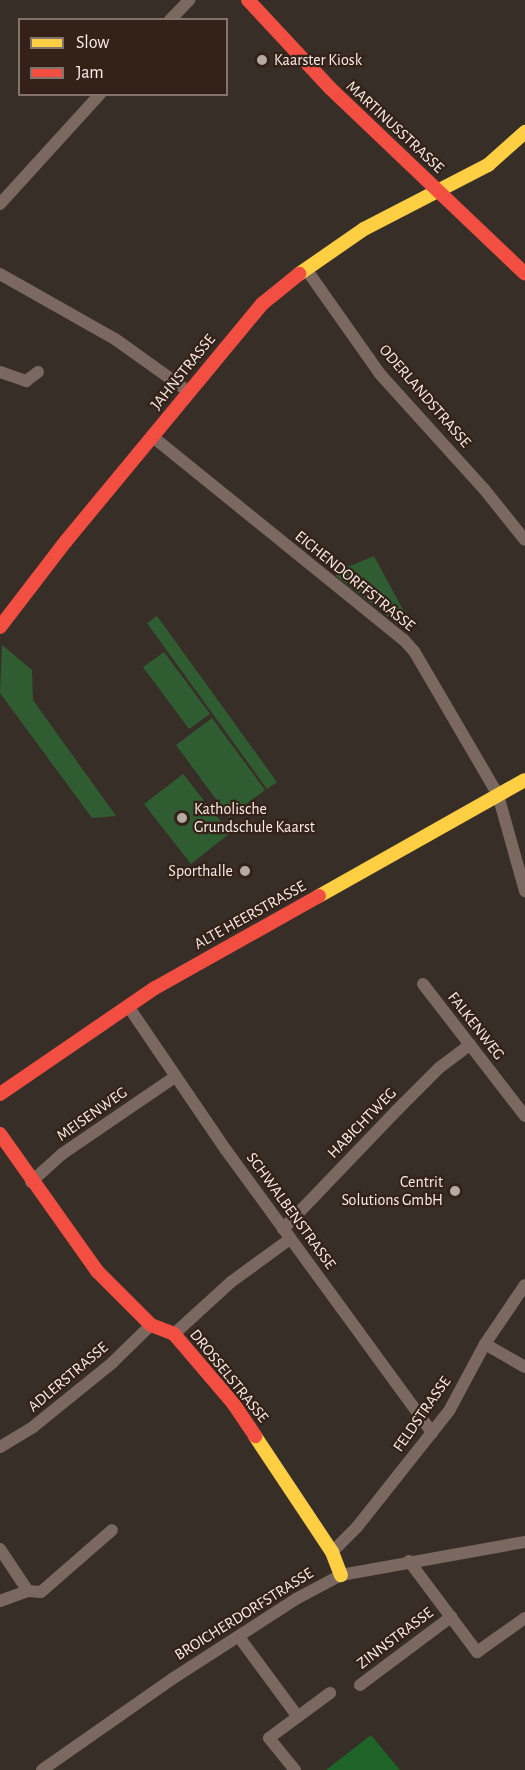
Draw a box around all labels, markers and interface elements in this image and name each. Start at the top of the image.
legend [18,18,228,96]
text: Slow [76,34,109,52]
place label: Kaarster Kiosk [274,50,362,70]
marker: Kaarster Kiosk [255,53,269,67]
text: Jam [76,64,104,82]
street label: MARTINUSSTRASSE [342,77,448,177]
street label: JAHNSTRASSE [147,330,219,414]
street label: ODERLANDSTRASSE [375,341,475,451]
street label: EICHENDORFFSTRASSE [291,527,419,635]
place label: Katholische Grundschule Kaarst [194,799,315,837]
marker: Katholische Grundschule Kaarst [175,811,189,825]
place label: Sporthalle [168,861,233,881]
marker: Sporthalle [238,864,252,878]
street label: ALTE HEERSTRASSE [191,876,309,954]
street label: FALKENWEG [444,988,508,1064]
street label: MEISENWEG [53,1083,131,1145]
street label: HABICHTWEG [323,1084,401,1162]
street label: SCHWALBENSTRASSE [242,1149,340,1273]
place label: Centrit Solutions GmbH [341,1172,443,1210]
marker: Centrit Solutions GmbH [448,1184,462,1198]
street label: DROSSELSTRASSE [185,1325,273,1427]
street label: ADLERSTRASSE [24,1338,112,1416]
street label: FELDSTRASSE [389,1373,455,1455]
street label: BROICHERDORFSTRASSE [171,1564,317,1664]
street label: ZINNSTRASSE [353,1603,437,1673]

